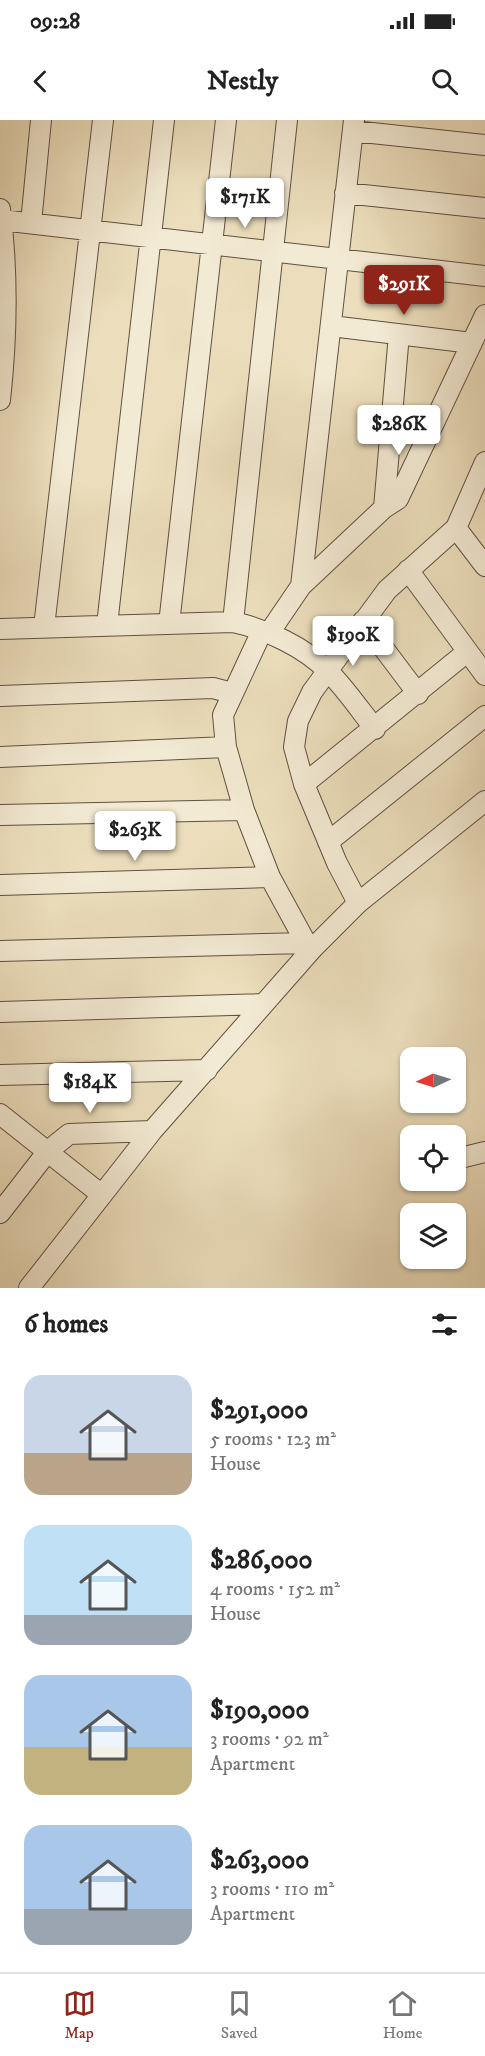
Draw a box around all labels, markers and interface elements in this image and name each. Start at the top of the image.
text: 09:28 [30,8,80,35]
text: Nestly [207,64,278,98]
icon: back [24,65,57,98]
icon: search [428,65,461,98]
pin: $171K [203,178,287,229]
text: $171K [220,185,270,210]
pin: $291K [362,265,446,316]
text: $291K [378,272,430,297]
pin: $286K [357,405,441,456]
text: $286K [371,412,427,437]
pin: $190K [311,616,395,667]
text: $190K [327,623,380,648]
pin: $263K [93,811,177,862]
text: $263K [109,818,161,843]
north arrow [400,1047,466,1113]
map controls [400,1047,466,1269]
pin: $184K [48,1063,132,1114]
text: $184K [63,1070,117,1095]
button: locate [400,1125,466,1191]
button: layers [400,1203,466,1269]
text: 6 homes [24,1308,108,1341]
icon: filters [428,1308,461,1341]
text: $291,000 [210,1394,308,1427]
icon: home [72,1399,144,1471]
text: 5 rooms · 123 m² [210,1427,336,1452]
text: House [210,1452,261,1477]
text: $286,000 [210,1544,312,1577]
icon: home [72,1549,144,1621]
text: 4 rooms · 152 m² [210,1577,340,1602]
text: House [210,1602,261,1627]
text: $190,000 [210,1694,310,1727]
icon: home [72,1699,144,1771]
text: 3 rooms · 92 m² [210,1727,329,1752]
text: Apartment [210,1752,295,1777]
text: $263,000 [210,1844,309,1877]
icon: home [72,1849,144,1921]
text: 3 rooms · 110 m² [210,1877,334,1902]
text: Apartment [210,1902,295,1927]
tab: Map [63,1987,96,2043]
tab: Saved [221,1987,258,2043]
tab: Home [383,1987,422,2043]

